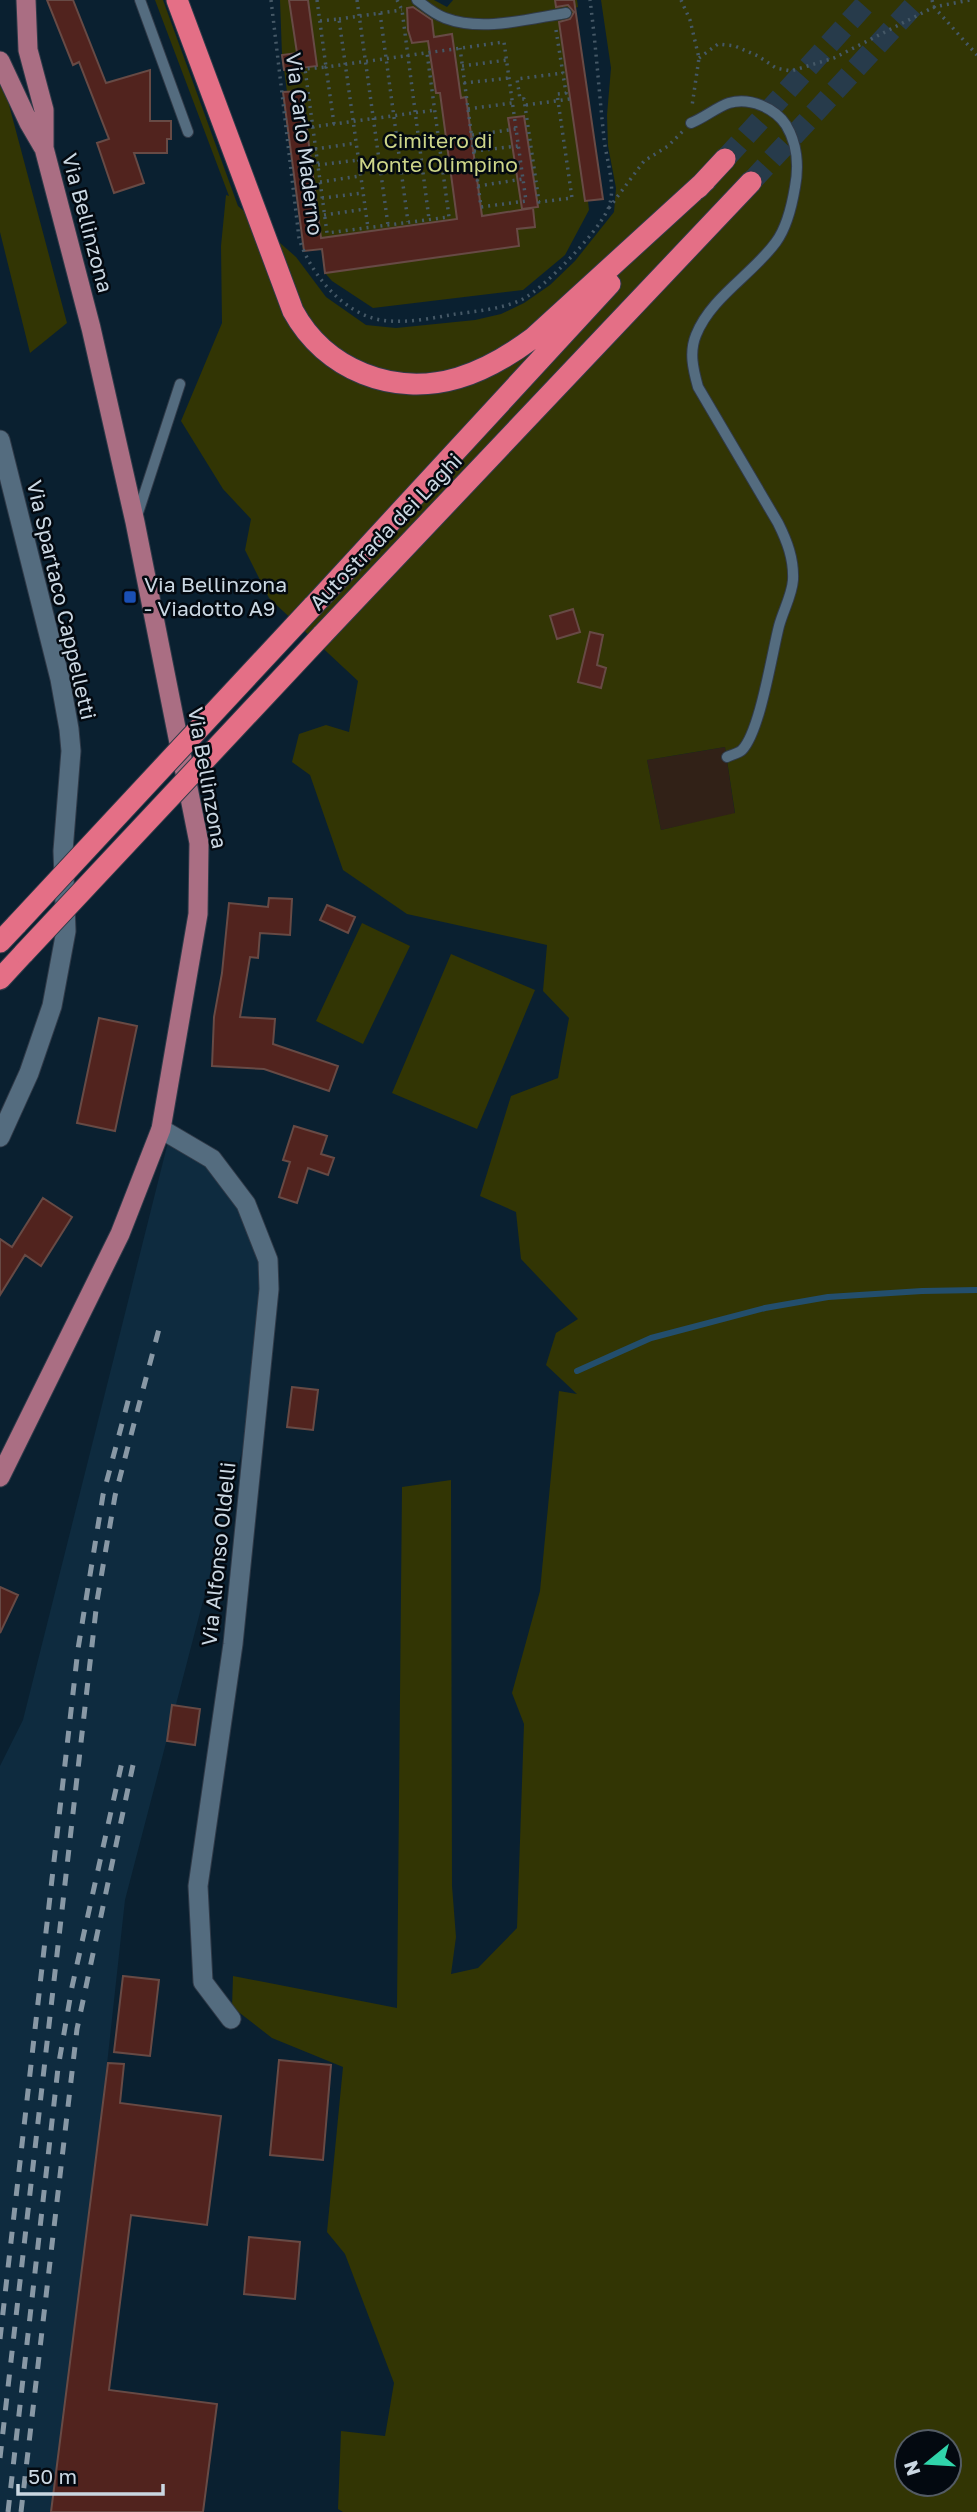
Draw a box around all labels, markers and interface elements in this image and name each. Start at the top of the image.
street label: Via Carlo Maderno [281,51,329,237]
park label: Cimitero di Monte Olimpino [358,127,518,177]
street label: Via Bellinzona [57,150,119,295]
street label: Autostrada dei Laghi [304,447,467,615]
street label: Via Spartaco Cappelletti [22,477,102,722]
place label: Via Bellinzona - Viadotto A9 [144,571,287,621]
marker: Via Bellinzona - Viadotto A9 [122,589,138,605]
street label: Via Bellinzona [183,705,233,851]
street label: Via Alfonso Oldelli [195,1461,241,1647]
north arrow [893,2428,963,2498]
scale bar [18,2452,163,2496]
text: N [898,2458,925,2479]
text: 50 m [28,2463,77,2489]

